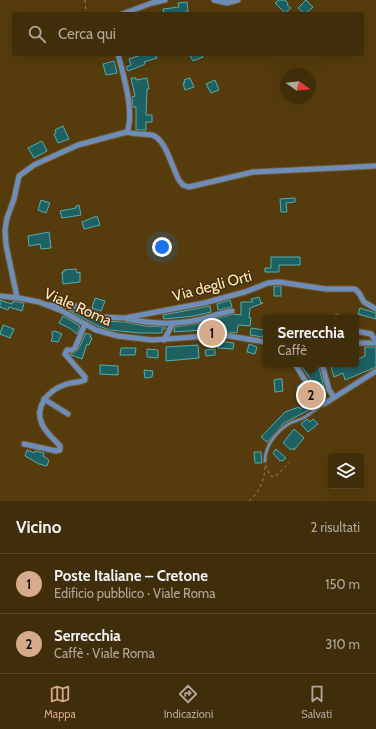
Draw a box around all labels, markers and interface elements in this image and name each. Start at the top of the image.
search box [12,12,364,56]
icon: search [26,23,48,45]
text: Cerca qui [58,25,116,43]
north arrow [280,68,316,104]
your location [152,237,172,257]
street label: Via degli Orti [170,267,254,305]
street label: Viale Roma [41,284,115,330]
popup [263,315,359,367]
pin: 1 [199,318,225,348]
text: Serrecchia [278,324,344,342]
text: Caffè [278,342,307,358]
pin: 2 [298,380,324,410]
map controls [328,453,364,489]
button: layers [328,453,364,489]
text: Vicino [16,517,61,537]
text: 2 risultati [311,519,360,535]
text: Poste Italiane – Cretone [54,567,208,585]
text: 1 [27,576,31,592]
text: 150 m [325,576,360,592]
text: Edificio pubblico · Viale Roma [54,585,215,601]
text: Serrecchia [54,627,121,645]
text: 2 [26,636,32,652]
text: 310 m [325,636,360,652]
text: Caffè · Viale Roma [54,645,155,661]
tab: Mappa [44,683,76,721]
tab: Indicazioni [164,683,213,721]
tab: Salvati [301,683,332,721]

